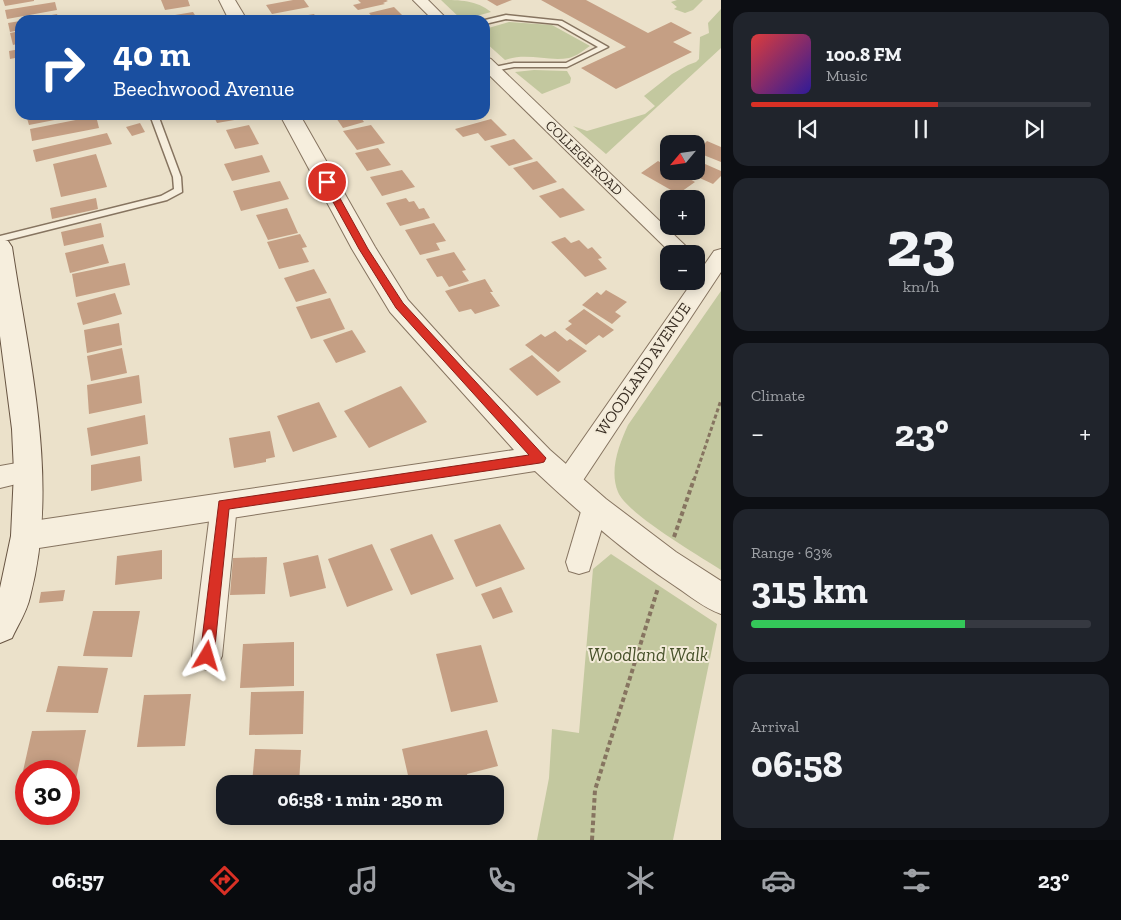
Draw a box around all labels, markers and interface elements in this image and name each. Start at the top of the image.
text: 40 m [113,33,190,75]
icon: right [30,35,95,100]
text: 100.8 FM [826,43,902,66]
text: Music [826,66,868,85]
text: Beechwood Avenue [113,75,294,102]
icon: previous [794,115,822,143]
icon: pause [907,115,935,143]
icon: next [1020,115,1048,143]
street label: COLLEGE ROAD [542,117,626,199]
north arrow [660,135,705,180]
map controls [660,135,705,290]
pin [306,161,348,203]
icon: arrive [313,168,341,196]
button: + [660,190,705,235]
text: 23 [886,205,956,283]
button: − [660,245,705,290]
text: km/h [903,277,939,296]
street label: WOODLAND AVENUE [592,299,694,439]
text: Climate [751,386,805,405]
text: 23° [894,410,949,456]
text: − [751,417,764,450]
text: + [1079,417,1091,450]
text: Range · 63% [751,543,832,562]
text: 315 km [751,567,868,613]
position arrow [180,629,232,681]
park label: Woodland Walk [588,643,708,666]
text: Arrival [751,717,799,736]
text: 06:58 [751,741,843,787]
speed limit sign: 30 [15,760,80,825]
text: 06:58 · 1 min · 250 m [277,788,443,811]
icon: directions [207,863,242,898]
icon: music [346,863,381,898]
icon: phone [484,863,519,898]
icon: climate [623,863,658,898]
icon: car [761,863,796,898]
icon: filters [899,863,934,898]
text: 06:57 [52,867,104,894]
text: 23° [1038,867,1069,894]

